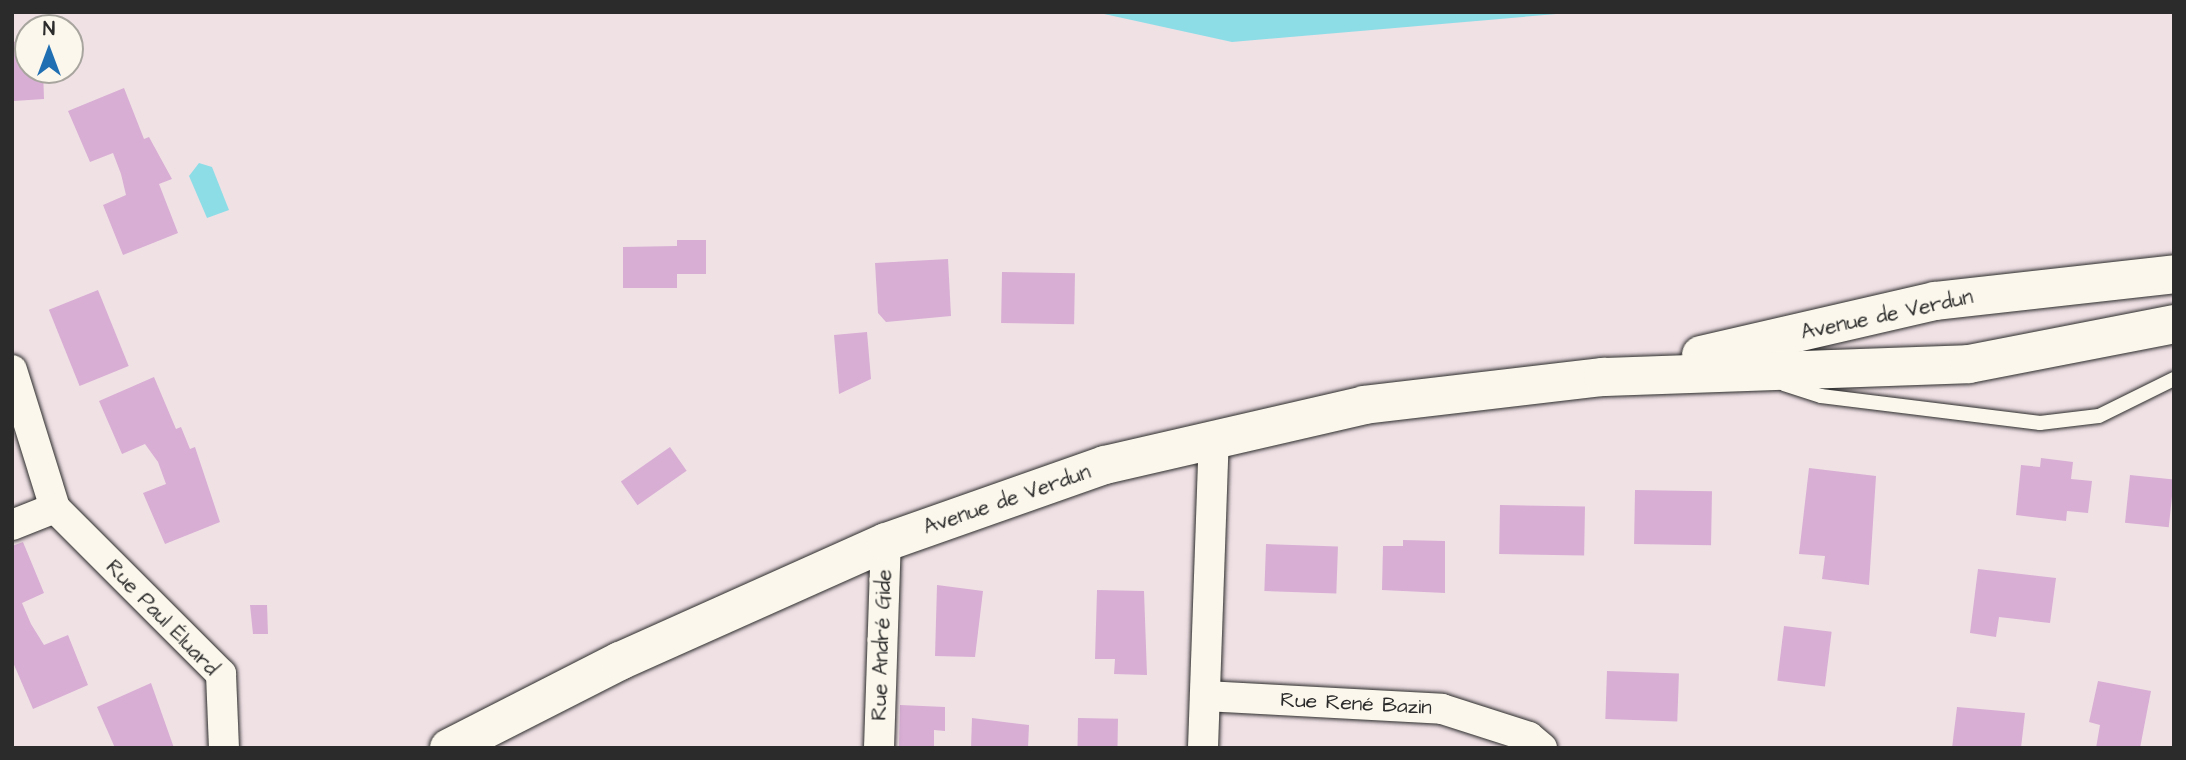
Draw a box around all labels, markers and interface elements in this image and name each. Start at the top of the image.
north arrow [14,14,84,84]
text: N [43,16,55,43]
street label: Avenue de Verdun [1799,284,1975,346]
street label: Avenue de Verdun [920,460,1094,540]
street label: Rue Paul Éluard [100,555,224,681]
street label: Rue André Gide [867,569,897,721]
street label: Rue René Bazin [1280,687,1432,721]

